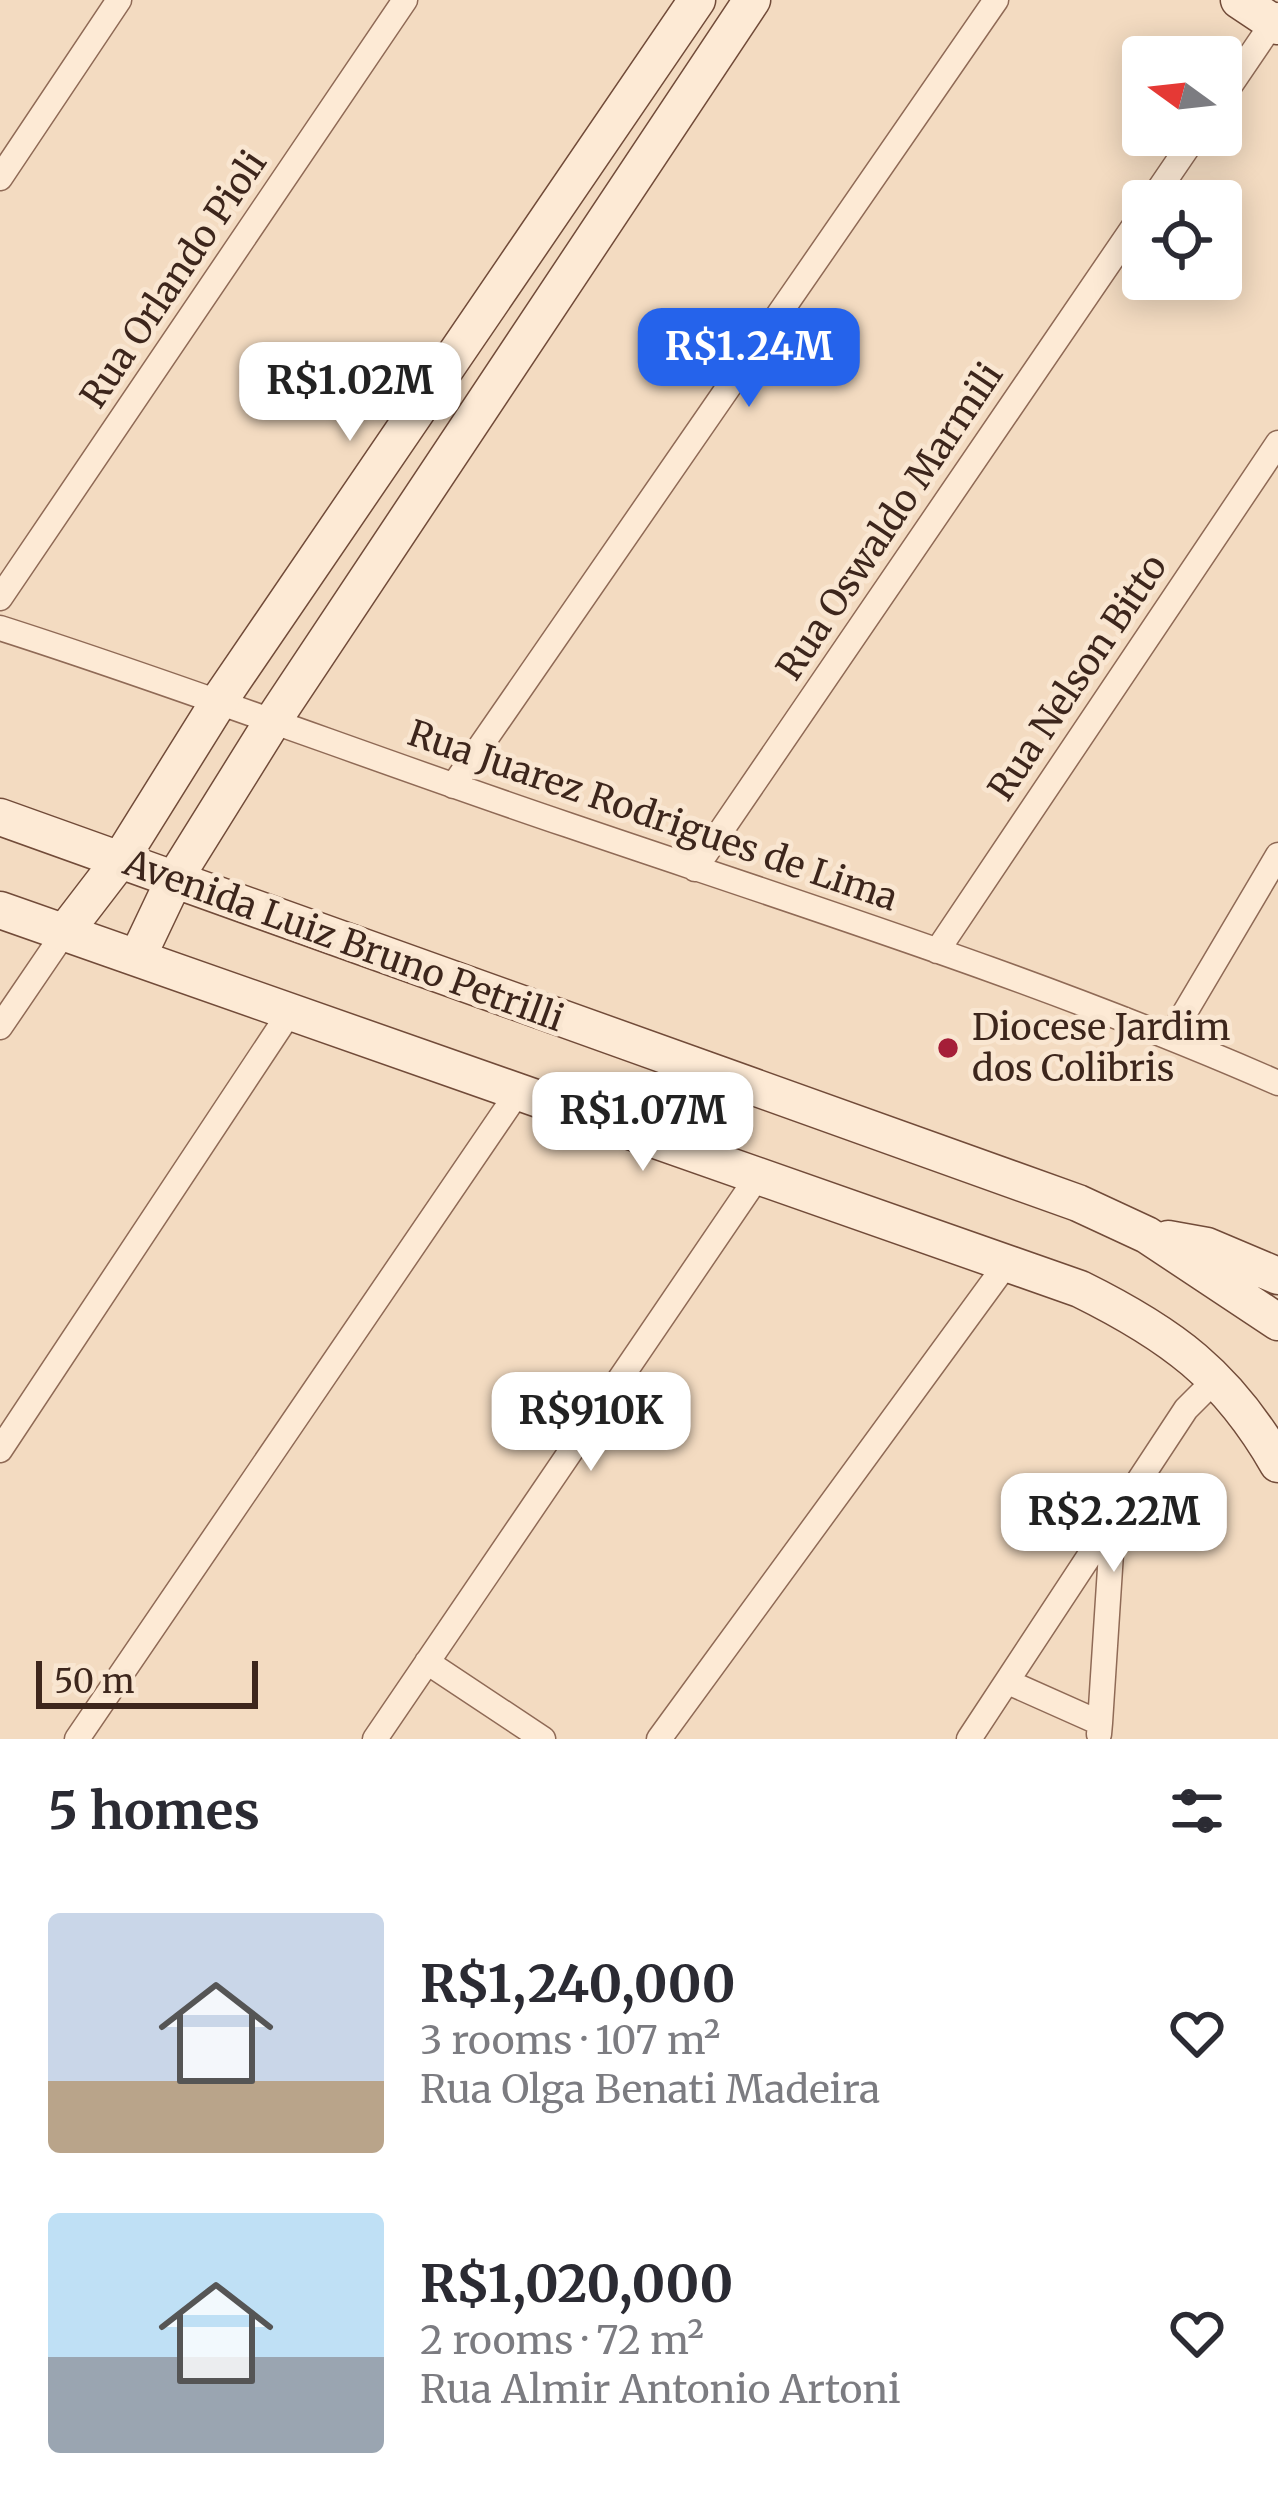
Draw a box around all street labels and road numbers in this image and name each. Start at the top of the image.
street label: Rua Orlando Pioli [71,142,276,416]
street label: Rua Oswaldo Marmili [767,354,1012,688]
street label: Rua Nelson Bitto [978,546,1176,809]
street label: Rua Juarez Rodrigues de Lima [402,710,903,921]
street label: Avenida Luiz Bruno Petrilli [117,840,570,1041]

